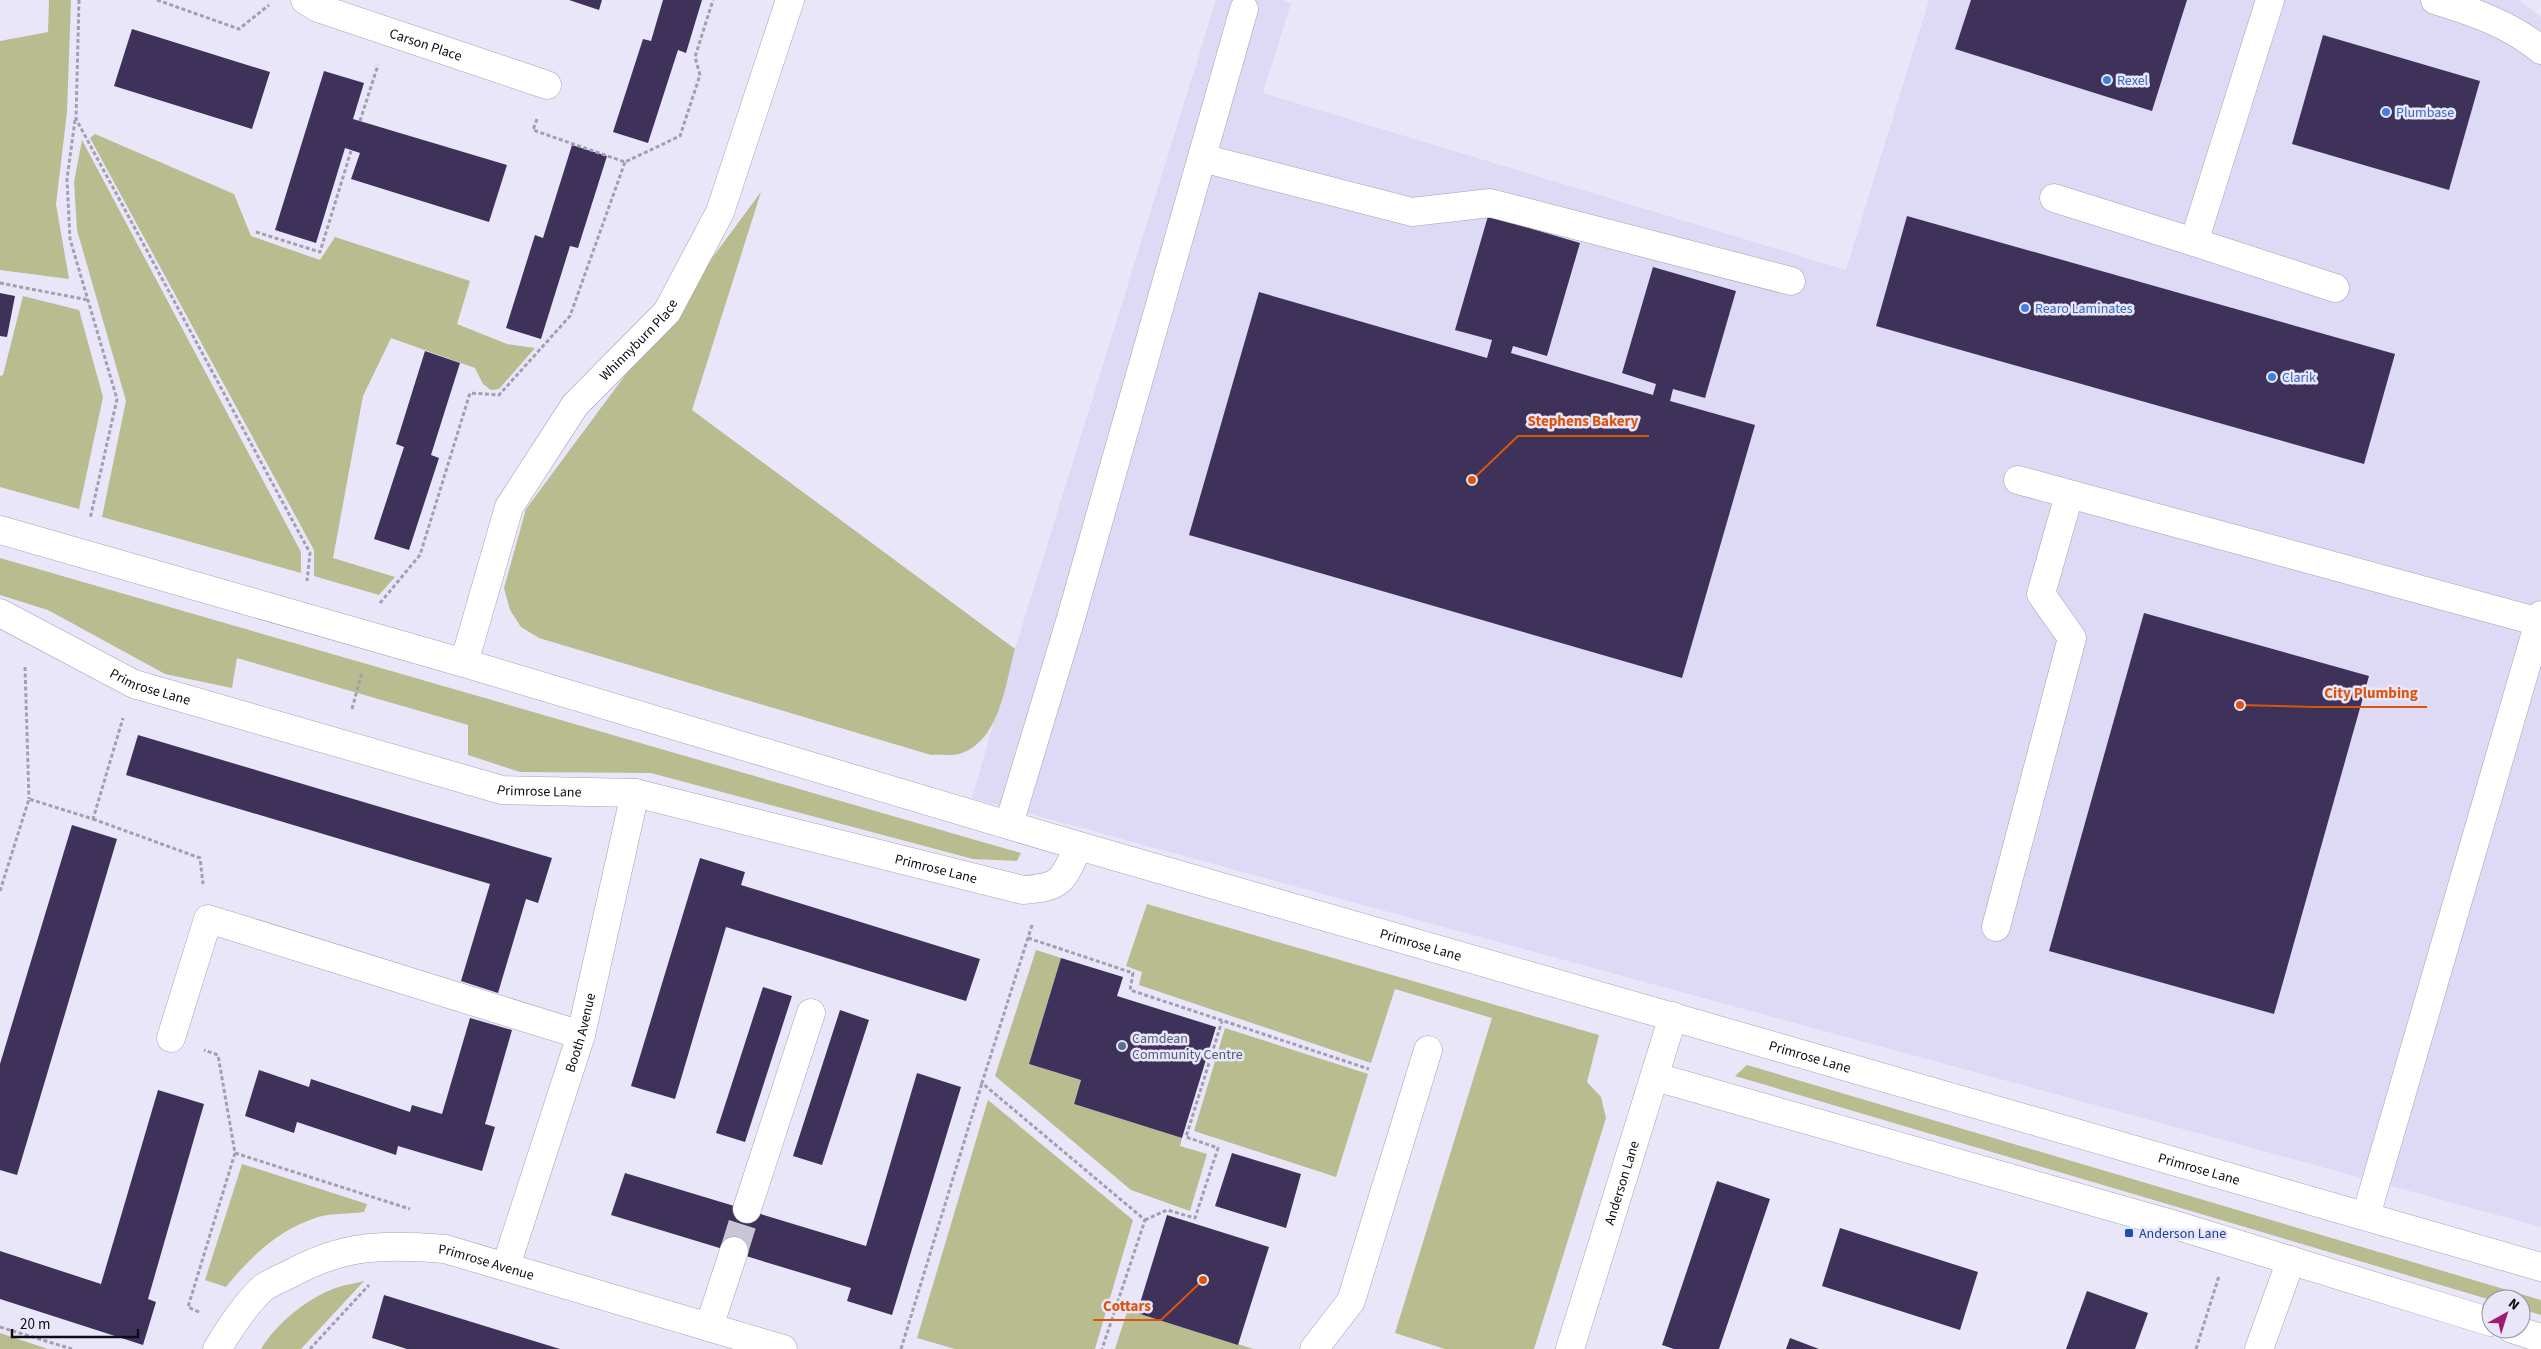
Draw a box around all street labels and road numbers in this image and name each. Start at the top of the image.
street label: Carson Place [387,24,464,67]
street label: Whinnyburn Place [595,296,683,386]
street label: Primrose Lane [106,664,193,711]
street label: Primrose Lane [494,780,582,803]
street label: Primrose Lane [893,849,979,889]
street label: Primrose Lane [1377,924,1464,967]
street label: Booth Avenue [561,991,601,1075]
street label: Primrose Lane [1766,1036,1853,1079]
street label: Anderson Lane [1600,1138,1645,1228]
street label: Primrose Lane [2156,1148,2242,1191]
street label: Primrose Avenue [438,1239,536,1286]

